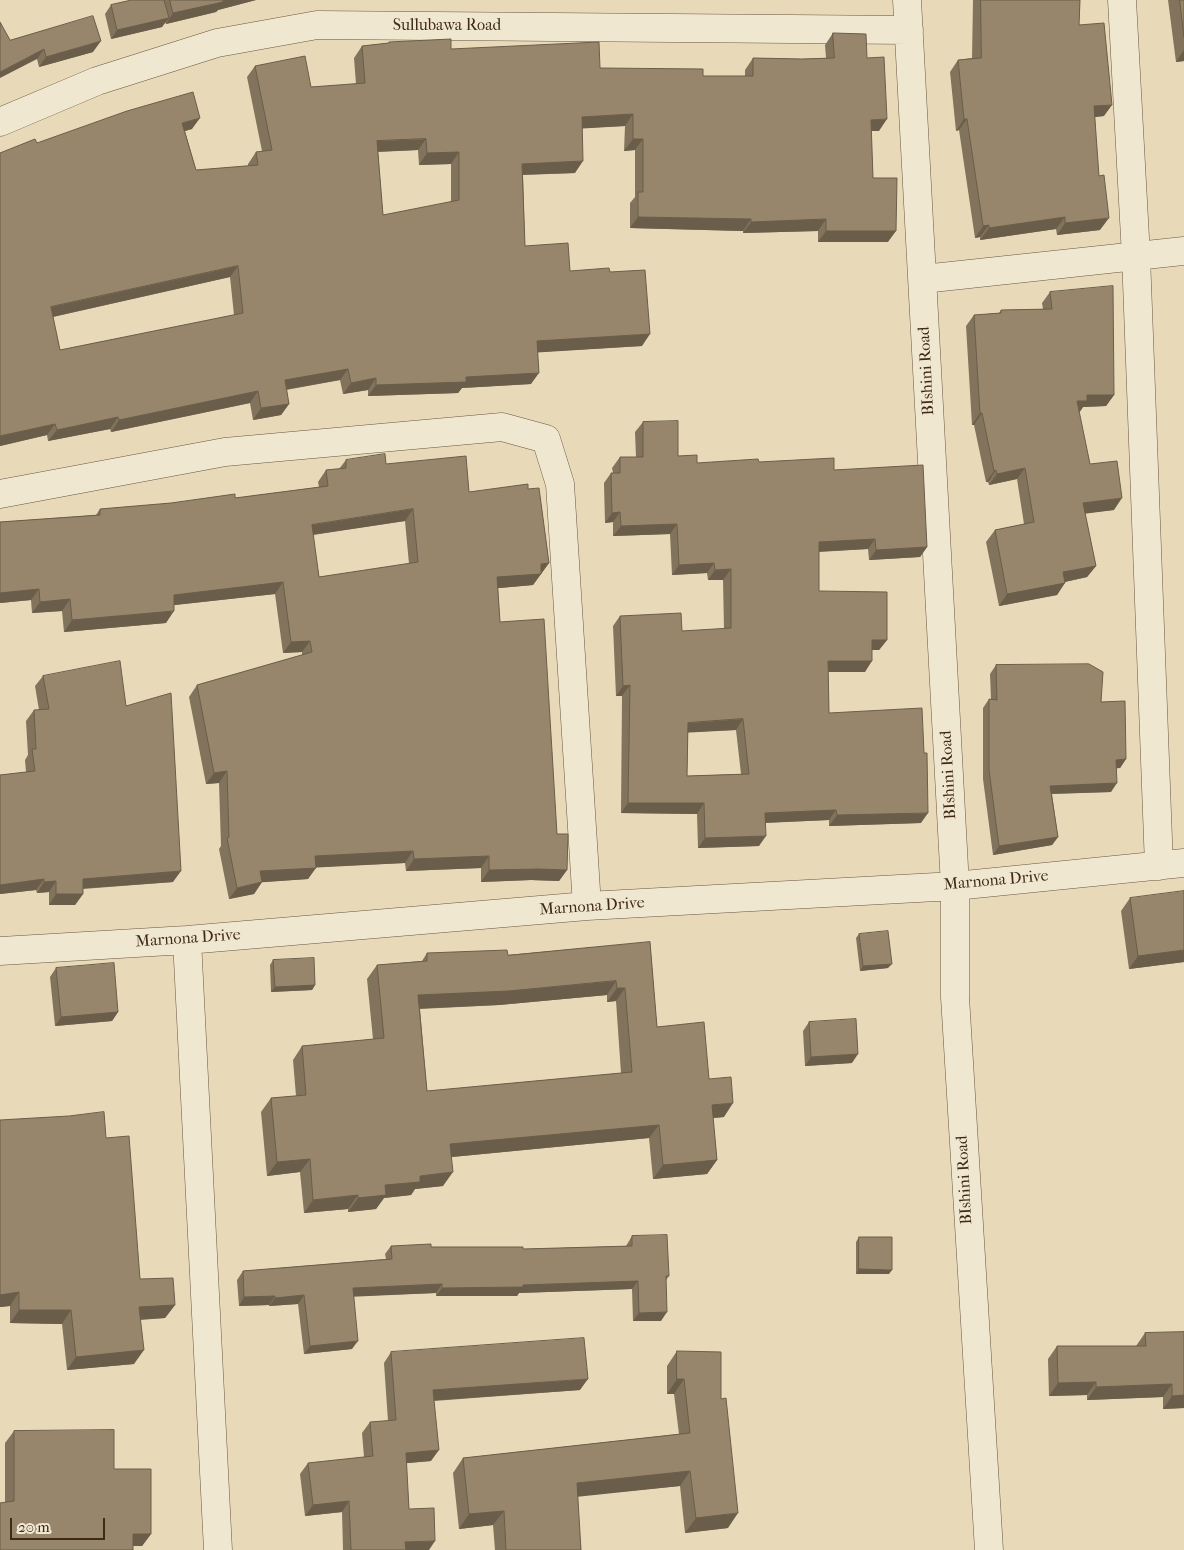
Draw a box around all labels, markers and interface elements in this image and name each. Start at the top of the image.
street label: Sullubawa Road [393,16,501,36]
street label: BIshini Road [915,326,939,416]
street label: BIshini Road [937,730,961,820]
street label: Marnona Drive [943,867,1049,895]
street label: Marnona Drive [539,894,645,920]
street label: Marnona Drive [135,926,241,952]
street label: BIshini Road [953,1135,977,1225]
scale bar [12,1508,108,1540]
text: 20 m [18,1518,50,1536]

